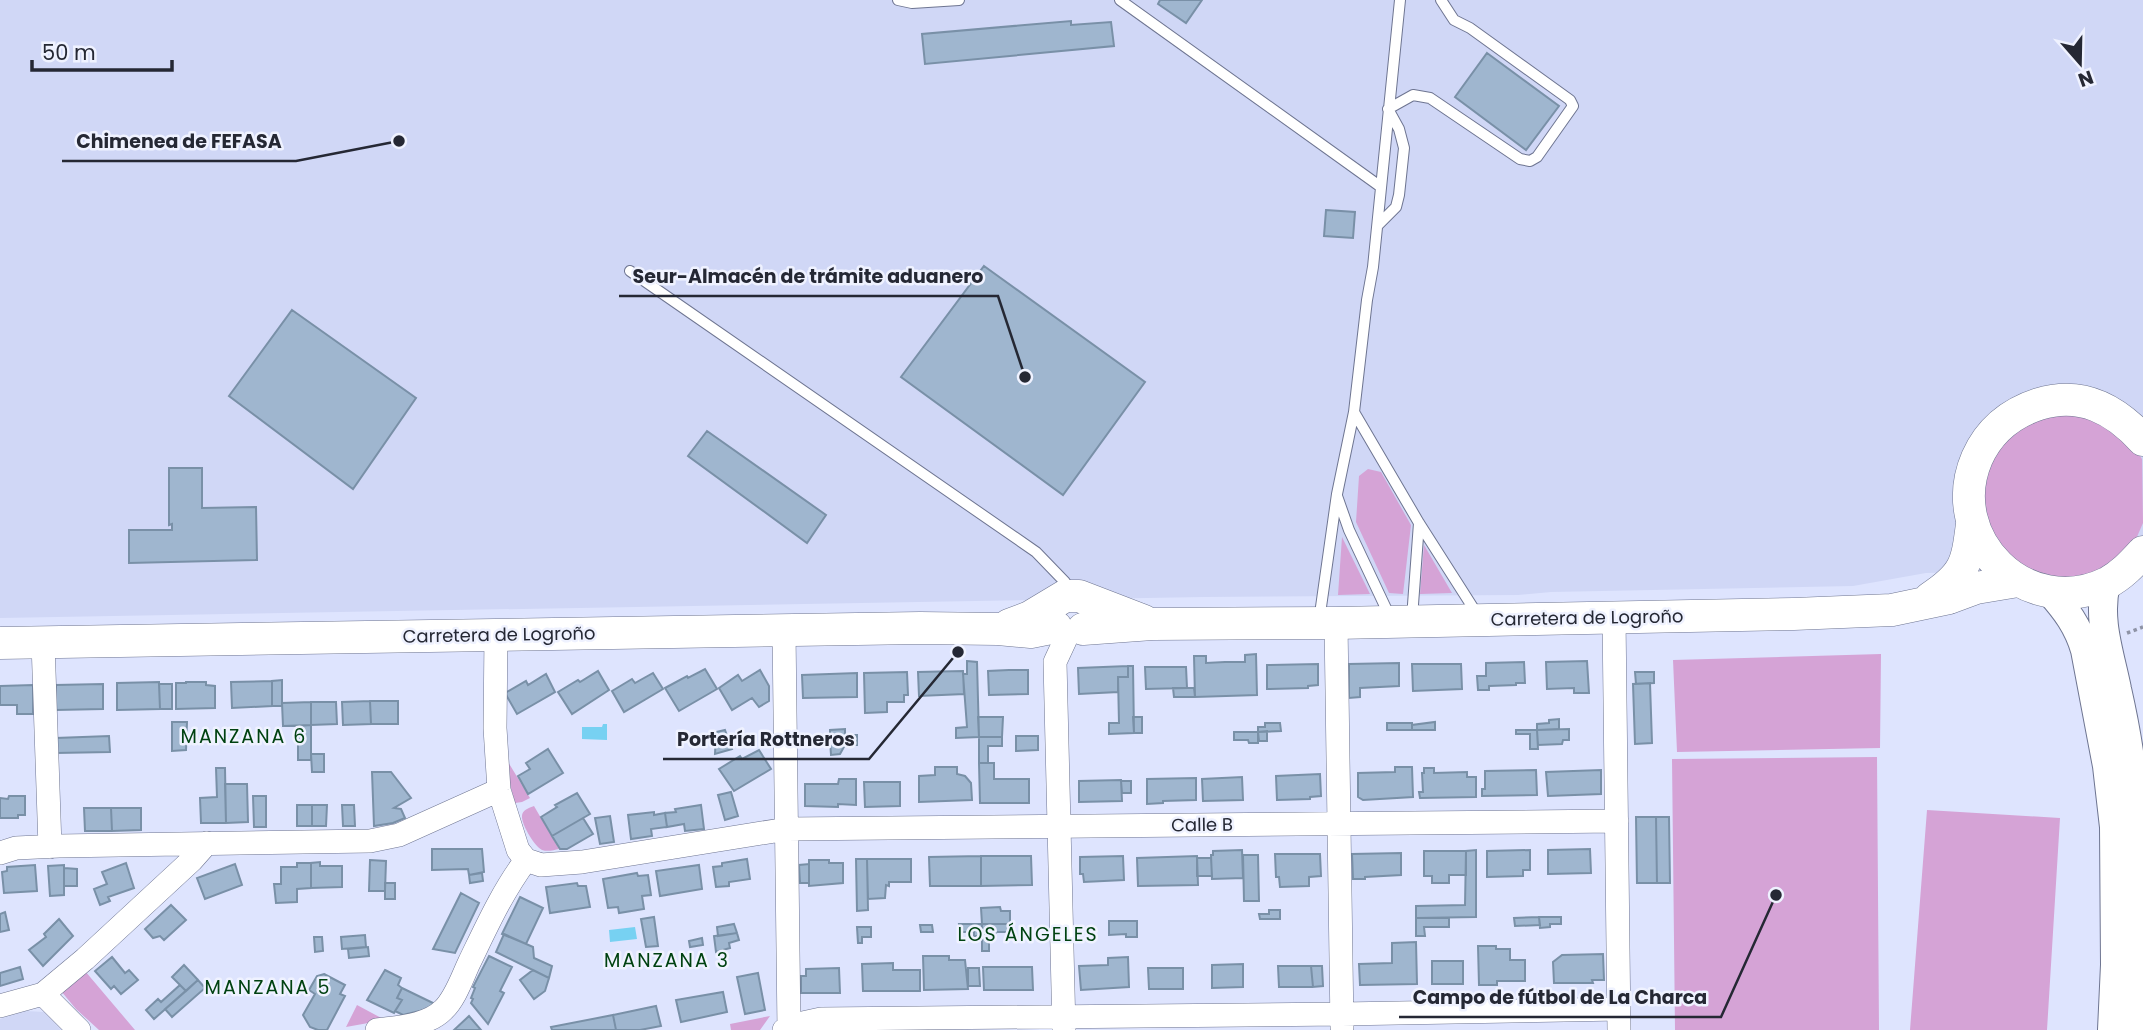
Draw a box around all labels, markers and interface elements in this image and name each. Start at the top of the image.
scale bar [32,28,172,72]
north arrow [2045,28,2115,98]
text: 50 m [42,38,96,67]
text: N [2074,63,2097,94]
callout: Chimenea de FEFASA [62,121,296,161]
text: Chimenea de FEFASA [76,128,282,155]
callout: Seur-Almacén de trámite aduanero [619,256,998,296]
text: Seur-Almacén de trámite aduanero [633,263,983,290]
street label: Carretera de Logroño [1490,603,1684,632]
street label: Carretera de Logroño [402,620,596,649]
callout: Portería Rottneros [663,719,869,759]
district label: MANZANA 6 [181,723,307,750]
text: Portería Rottneros [677,726,855,753]
street label: Calle B [1171,811,1233,838]
district label: LOS ÁNGELES [957,921,1099,948]
district label: MANZANA 3 [604,947,730,974]
district label: MANZANA 5 [205,974,331,1001]
callout: Campo de fútbol de La Charca [1399,977,1721,1017]
text: Campo de fútbol de La Charca [1413,984,1707,1011]

